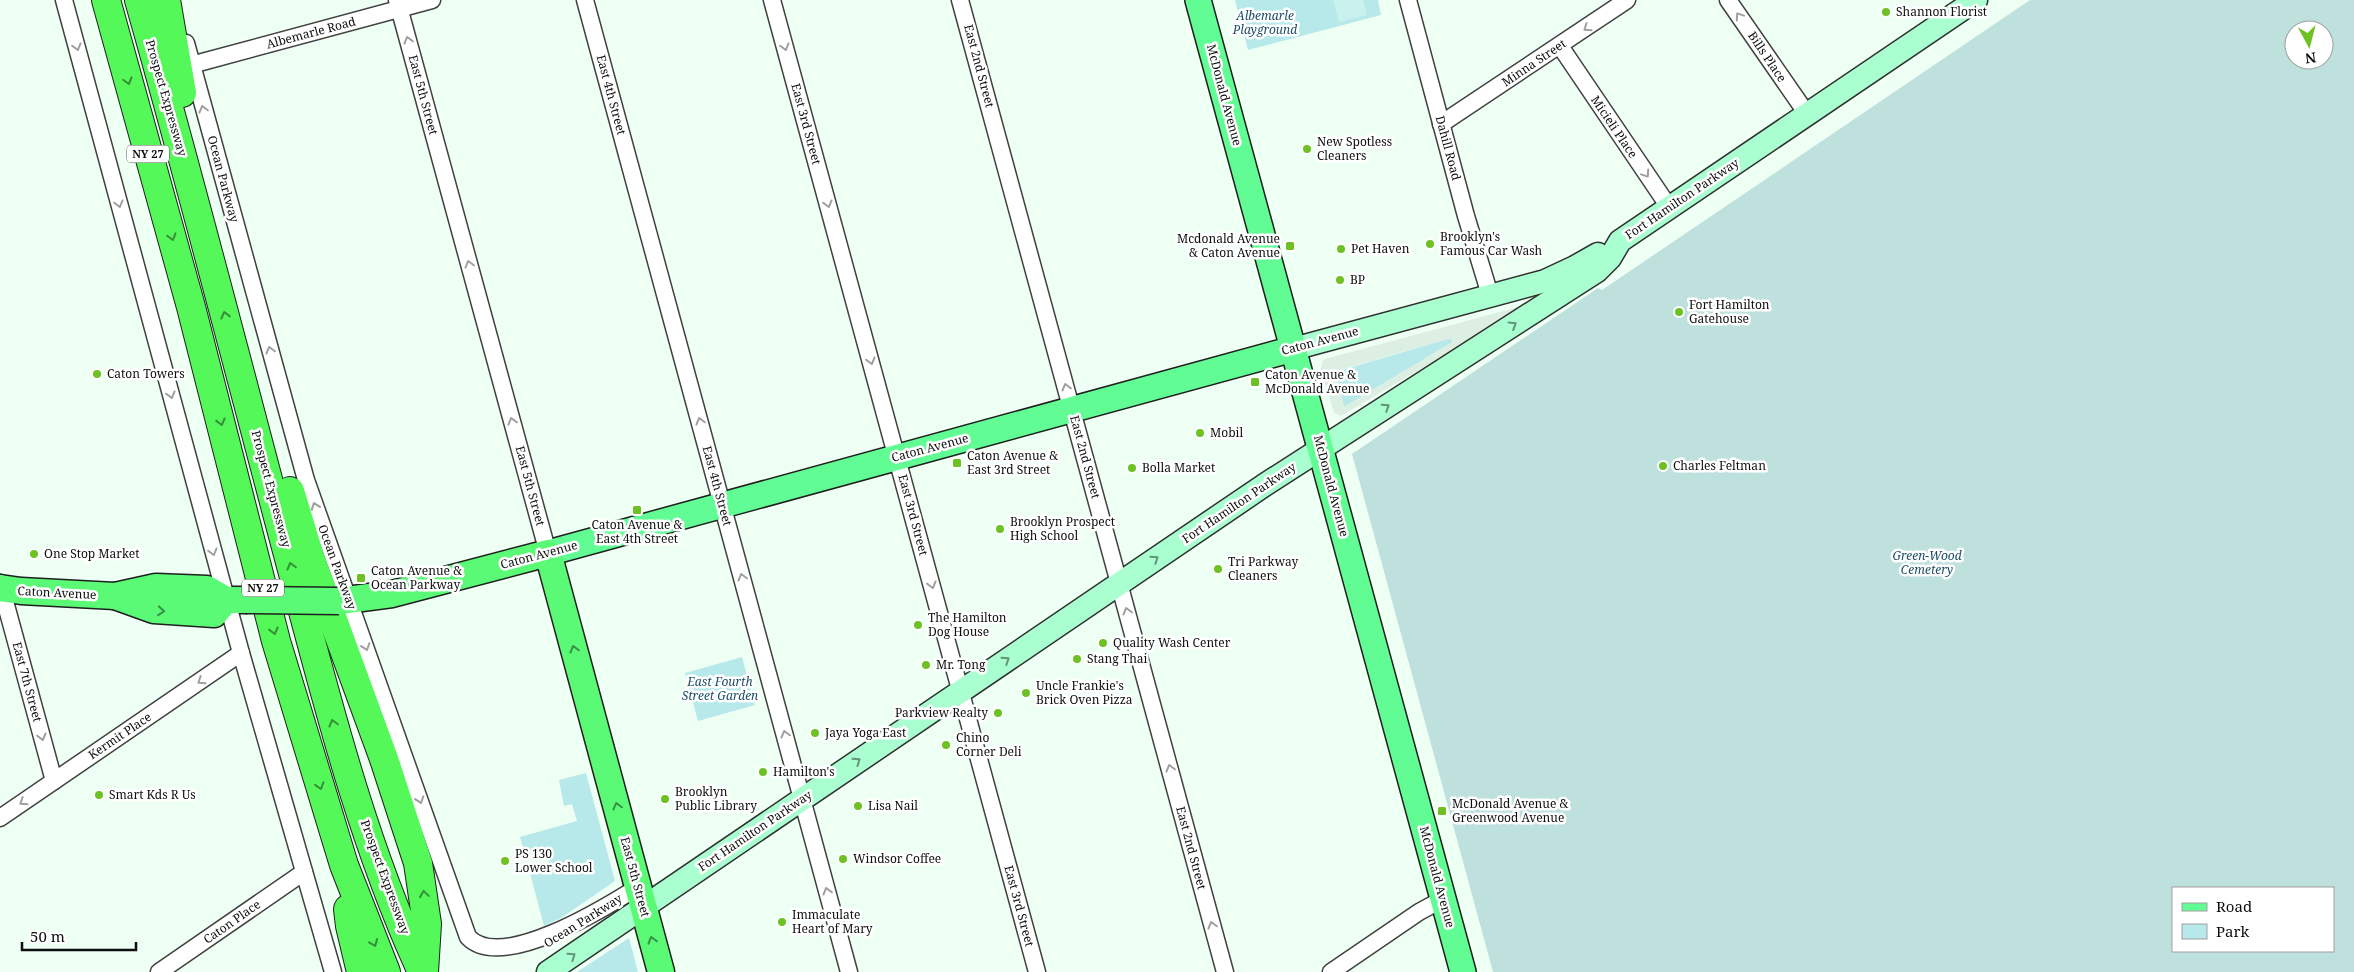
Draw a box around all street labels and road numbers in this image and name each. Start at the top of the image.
street label: Albemarle Road [264,12,358,53]
street label: East 2nd Street [960,22,999,109]
street label: Bills Place [1744,28,1791,85]
street label: Minna Street [1498,35,1569,90]
street label: Prospect Expressway [142,38,191,158]
street label: McDonald Avenue [1203,42,1246,147]
street label: East 5th Street [405,53,442,137]
street label: East 4th Street [593,53,630,137]
street label: East 3rd Street [787,81,825,166]
street label: Micieli Place [1587,92,1642,161]
street label: Dahill Road [1432,114,1465,183]
street label: Ocean Parkway [204,134,243,224]
road number: NY 27 [127,146,169,162]
street label: Fort Hamilton Parkway [1621,154,1742,243]
street label: Caton Avenue [1280,322,1360,359]
street label: East 2nd Street [1066,413,1105,500]
street label: Prospect Expressway [248,428,295,550]
street label: Caton Avenue [890,429,970,466]
street label: McDonald Avenue [1310,433,1353,538]
street label: East 5th Street [512,444,549,528]
street label: East 4th Street [699,444,736,528]
street label: Fort Hamilton Parkway [1178,458,1299,547]
street label: East 3rd Street [894,472,932,557]
street label: Ocean Parkway [314,522,361,612]
street label: Caton Avenue [499,536,579,573]
road number: NY 27 [242,580,284,596]
street label: Caton Avenue [17,582,97,603]
street label: East 7th Street [9,640,46,724]
street label: Kermit Place [85,708,155,763]
street label: Fort Hamilton Parkway [694,786,815,875]
street label: East 2nd Street [1172,804,1211,891]
street label: Prospect Expressway [357,817,414,937]
street label: McDonald Avenue [1416,824,1459,929]
street label: East 5th Street [617,835,654,919]
street label: East 3rd Street [1000,863,1038,948]
street label: Ocean Parkway [540,890,625,951]
street label: Caton Place [200,896,264,948]

